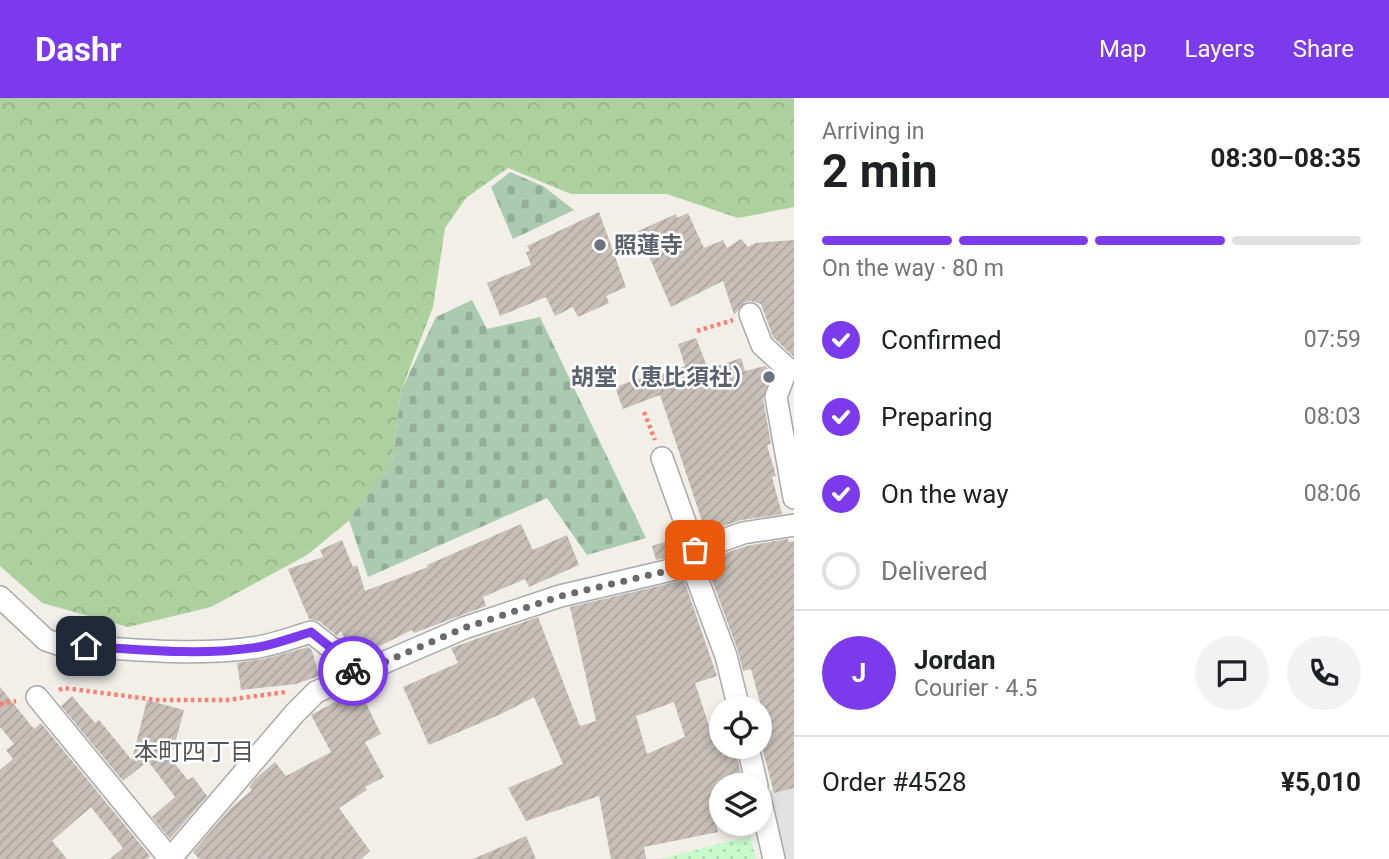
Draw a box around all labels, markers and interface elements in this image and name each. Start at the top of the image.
text: Dashr [35,30,122,69]
text: Map [1099,35,1147,63]
text: Layers [1185,35,1255,63]
text: Share [1293,35,1354,63]
text: Arriving in [822,118,925,145]
text: 08:30–08:35 [1211,143,1361,173]
text: 2 min [822,144,938,198]
place label: 照蓮寺 [614,232,683,259]
marker: 照蓮寺 [592,237,608,253]
text: On the way · 80 m [822,255,1004,282]
icon: check [822,321,860,359]
text: Confirmed [881,325,1002,355]
text: 07:59 [1304,326,1361,353]
place label: 胡堂（恵比須社） [571,364,755,391]
marker: 胡堂（恵比須社） [761,369,777,385]
icon: check [822,398,860,436]
text: Preparing [881,402,993,432]
text: 08:03 [1304,403,1361,430]
icon: check [822,475,860,513]
text: On the way [881,479,1009,509]
text: 08:06 [1304,480,1361,507]
pin [665,520,725,580]
icon: bag [676,531,714,569]
text: Delivered [881,556,988,586]
pin [56,616,116,676]
icon: home [67,627,105,665]
courier [318,636,388,706]
button: chat [1195,636,1269,710]
button: phone [1287,636,1361,710]
text: Jordan [914,645,996,675]
icon: bike [334,652,372,690]
text: J [852,658,866,688]
text: Courier · 4.5 [914,675,1037,702]
map controls [709,696,772,836]
button: locate [709,696,772,759]
district label: 本町四丁目 [134,738,254,766]
text: Order #4528 [822,767,967,797]
text: ¥5,010 [1281,767,1361,797]
button: layers [709,773,772,836]

